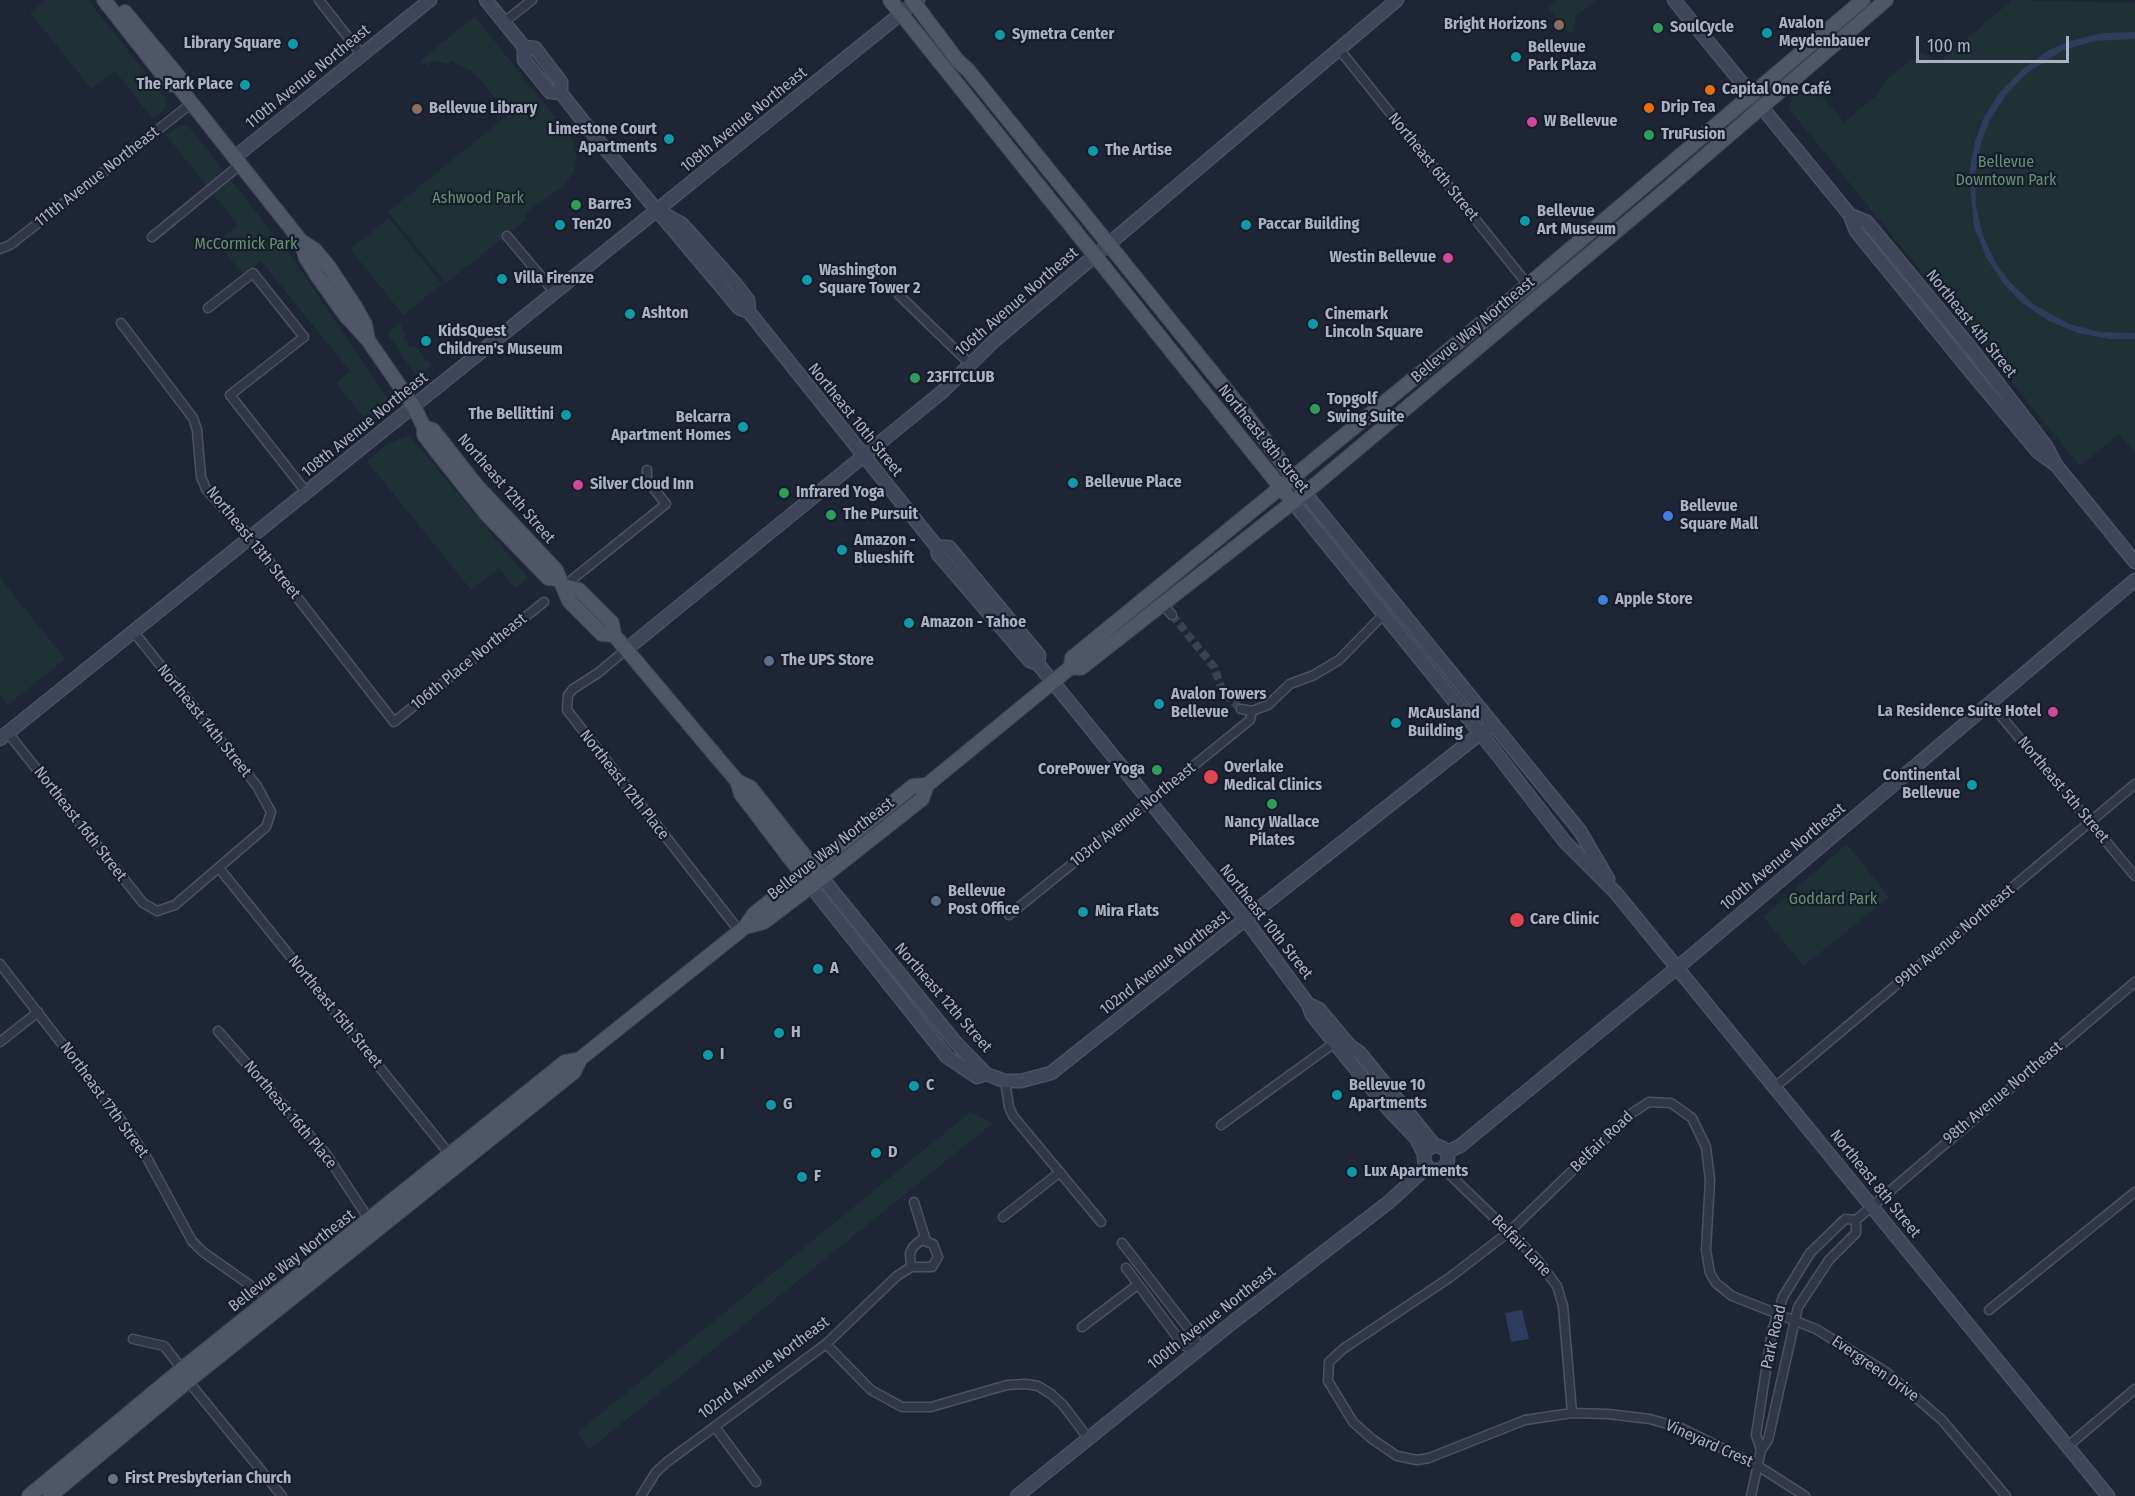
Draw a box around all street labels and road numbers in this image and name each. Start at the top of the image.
street label: 110th Avenue Northeast [242,21,374,133]
street label: 108th Avenue Northeast [677,63,811,177]
street label: Northeast 6th Street [1384,109,1482,225]
street label: 111th Avenue Northeast [31,123,163,231]
street label: 106th Avenue Northeast [952,243,1082,361]
street label: Northeast 4th Street [1922,266,2020,382]
street label: Bellevue Way Northeast [1407,273,1539,387]
street label: Northeast 10th Street [803,360,907,480]
street label: 108th Avenue Northeast [298,368,432,482]
street label: Northeast 8th Street [1214,381,1312,497]
street label: Northeast 12th Street [453,430,559,548]
street label: Northeast 13th Street [202,483,304,603]
street label: 106th Place Northeast [407,609,531,715]
street label: Northeast 14th Street [153,661,255,781]
street label: Northeast 12th Place [575,726,673,844]
street label: Northeast 5th Street [2013,733,2113,847]
street label: 103rd Avenue Northeast [1066,758,1200,872]
street label: Northeast 16th Street [29,763,131,885]
street label: Bellevue Way Northeast [764,794,898,904]
street label: 100th Avenue Northeast [1717,799,1849,915]
street label: Northeast 10th Street [1215,861,1317,983]
street label: 99th Avenue Northeast [1891,881,2019,991]
street label: 102nd Avenue Northeast [1096,906,1234,1020]
street label: Northeast 12th Street [890,939,996,1057]
street label: Northeast 15th Street [284,952,386,1072]
street label: 98th Avenue Northeast [1939,1037,2067,1149]
street label: Northeast 17th Street [56,1038,152,1162]
street label: Northeast 16th Place [239,1057,341,1173]
street label: Belfair Road [1567,1107,1637,1177]
street label: Northeast 8th Street [1826,1126,1924,1242]
street label: Bellevue Way Northeast [225,1206,359,1316]
street label: Belfair Lane [1487,1211,1555,1281]
street label: 100th Avenue Northeast [1144,1262,1280,1374]
street label: Park Road [1757,1303,1791,1371]
street label: 102nd Avenue Northeast [695,1312,833,1424]
street label: Evergreen Drive [1828,1332,1922,1406]
street label: Vineyard Crest [1662,1416,1756,1472]

